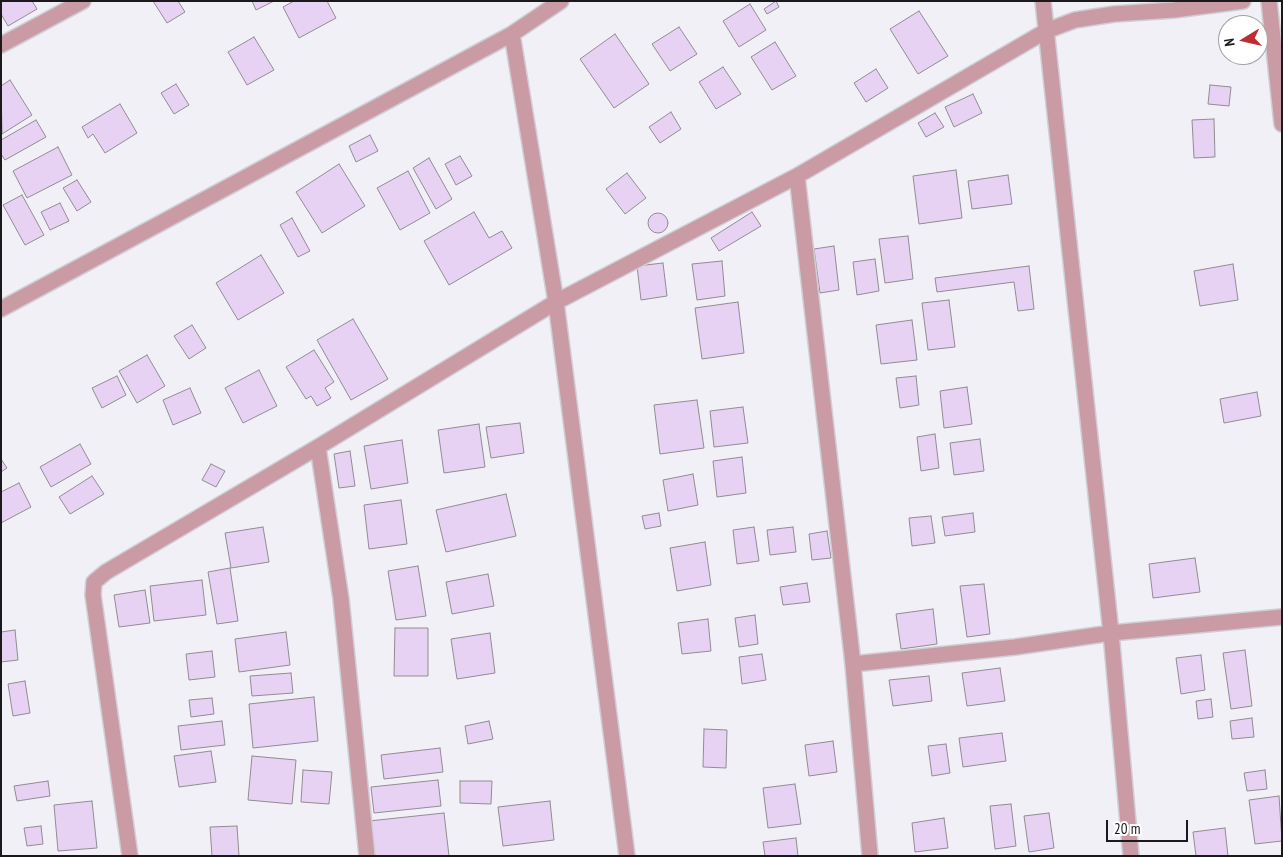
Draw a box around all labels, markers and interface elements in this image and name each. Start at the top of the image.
north arrow [1218,15,1268,65]
text: N [1220,37,1239,47]
scale bar [1108,810,1190,842]
text: 20 m [1114,819,1140,838]

